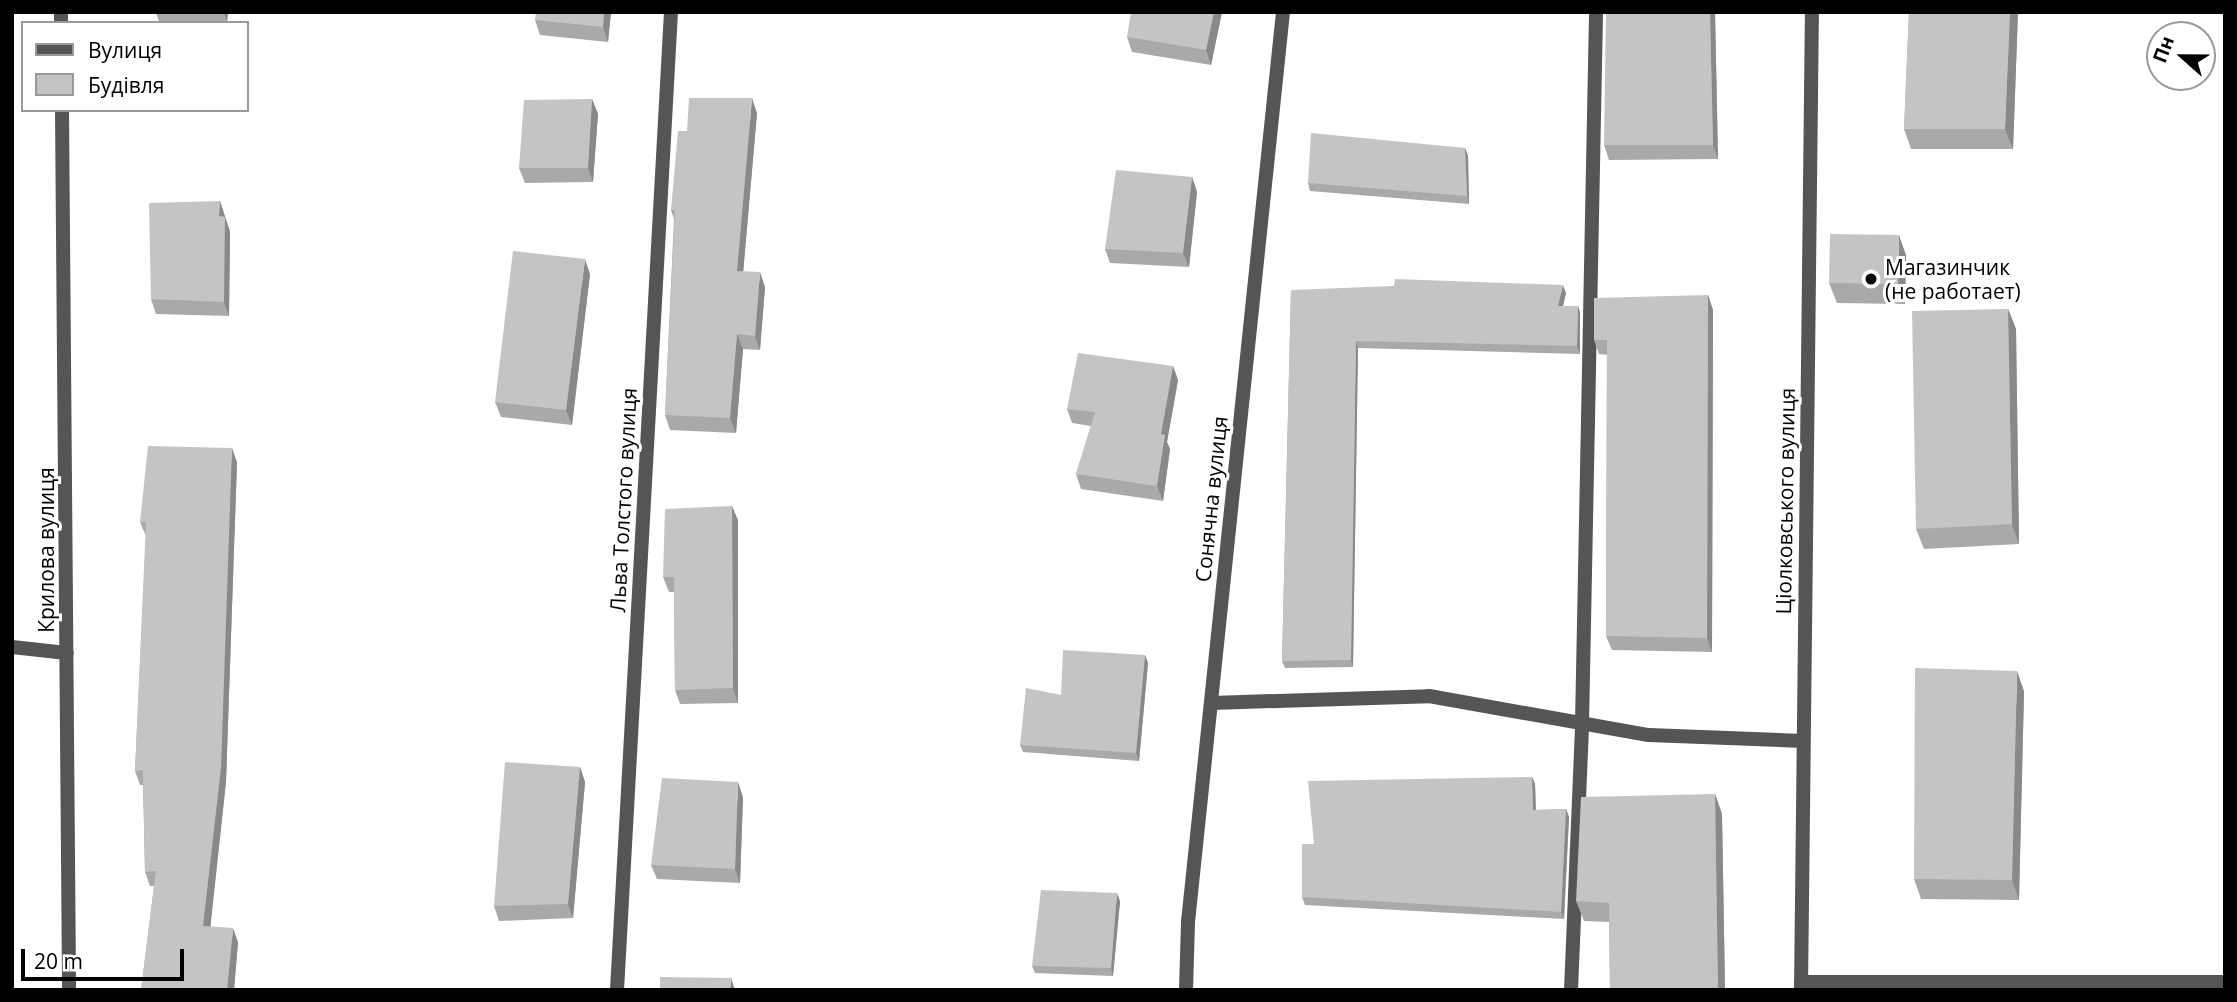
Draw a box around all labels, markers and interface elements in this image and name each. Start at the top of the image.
legend [21,21,248,112]
north arrow [2146,21,2216,91]
text: Пн [2146,32,2180,66]
text: Вулиця [88,36,162,64]
text: Будівля [88,71,164,99]
place label: Магазинчик (не работает) [1885,254,2021,304]
marker: Магазинчик (не работает) [1863,271,1879,287]
street label: Льва Толстого вулиця [605,387,641,613]
street label: Ціолковського вулиця [1770,387,1800,615]
street label: Сонячна вулиця [1190,415,1232,583]
street label: Крилова вулиця [33,467,59,633]
scale bar [24,936,187,980]
text: 20 m [34,947,83,975]

